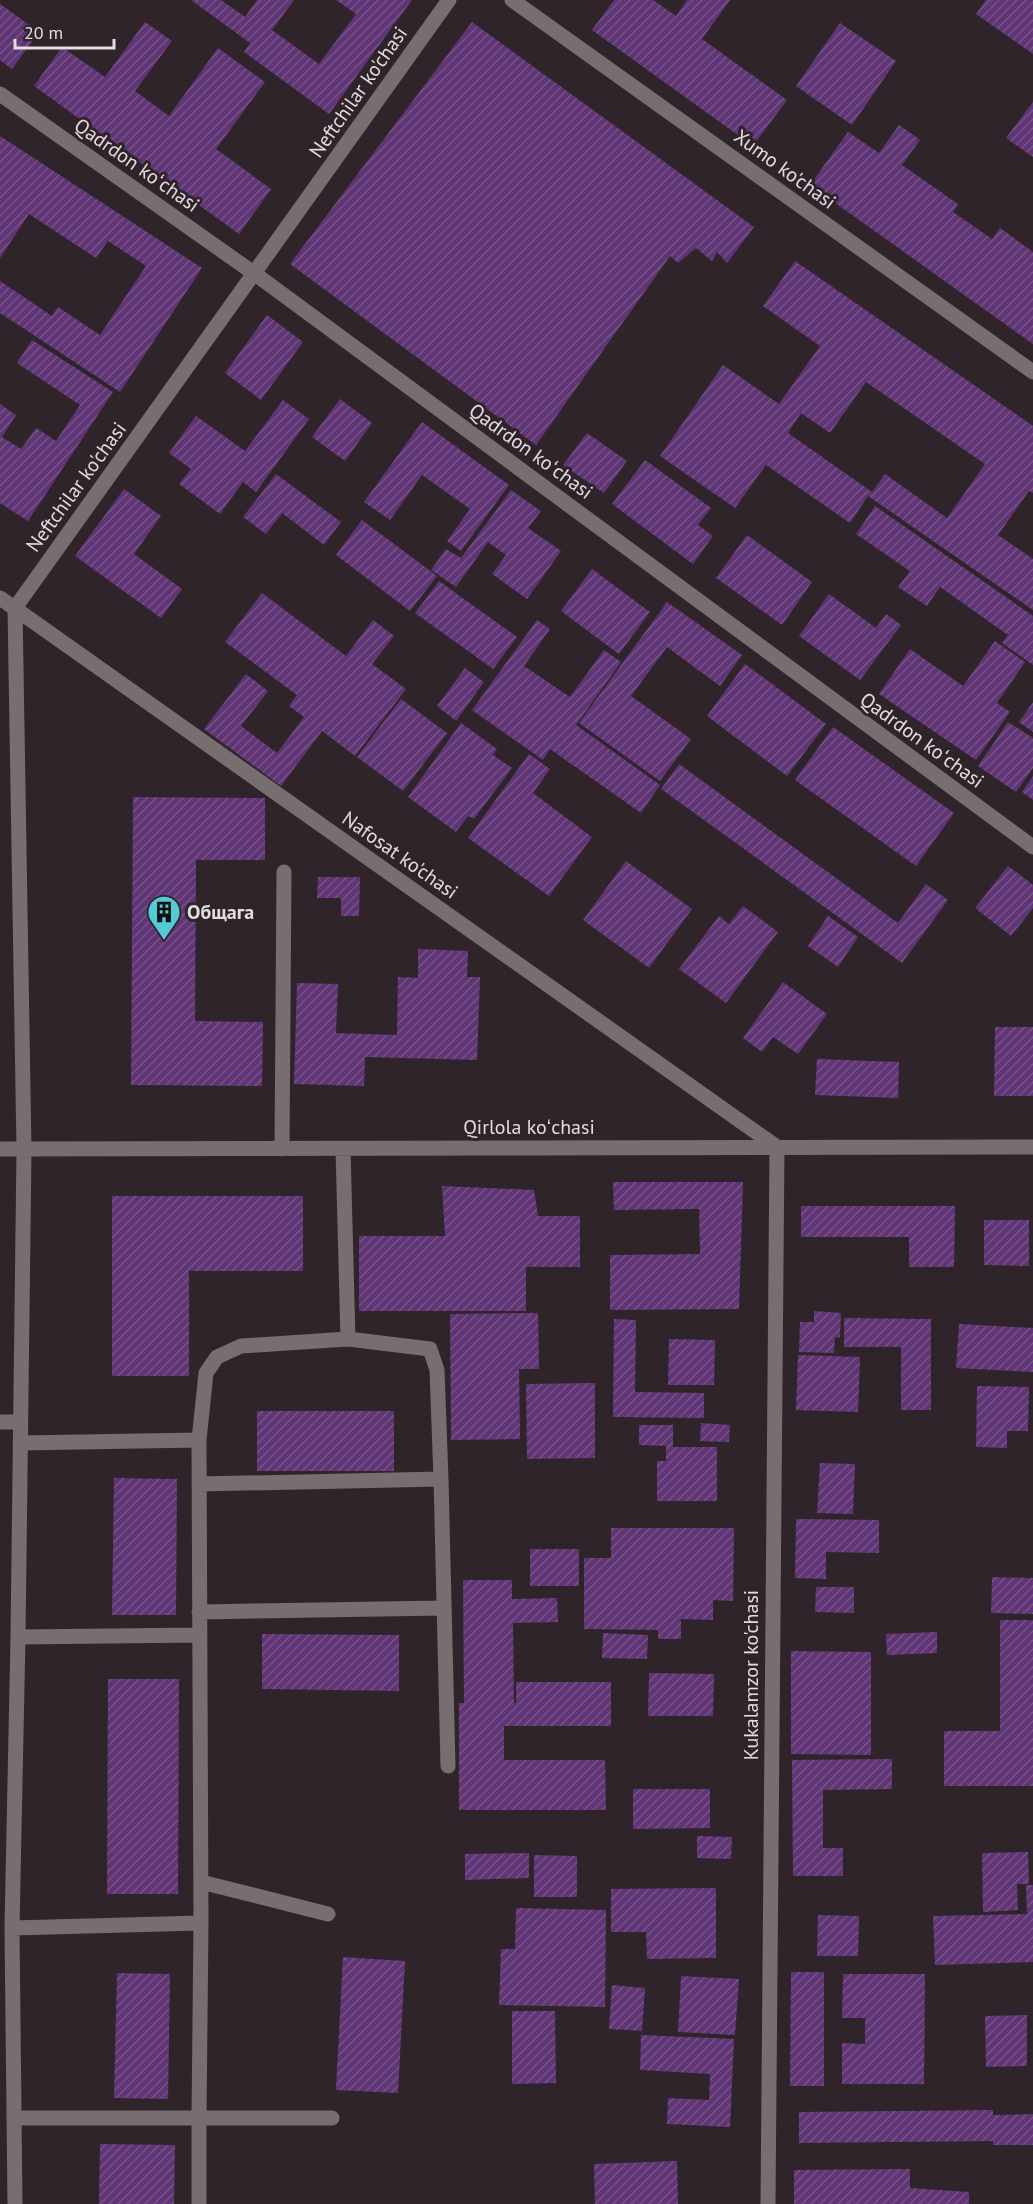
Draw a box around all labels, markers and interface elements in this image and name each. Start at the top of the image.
scale bar [15,12,114,50]
text: 20 m [24,21,63,44]
street label: Neftchilar ko'chasi [303,21,413,163]
street label: Qadrdon koʻchasi [69,112,205,218]
street label: Xumo ko'chasi [729,123,841,215]
street label: Qadrdon koʻchasi [464,397,598,505]
street label: Neftchilar ko'chasi [20,417,132,557]
street label: Qadrdon koʻchasi [855,686,989,794]
street label: Nafosat ko'chasi [337,805,463,905]
building icon: Общага [146,894,182,941]
place label: Общага [187,899,254,925]
street label: Qirlola koʻchasi [463,1114,595,1140]
street label: Kukalamzor ko'chasi [738,1590,764,1760]

